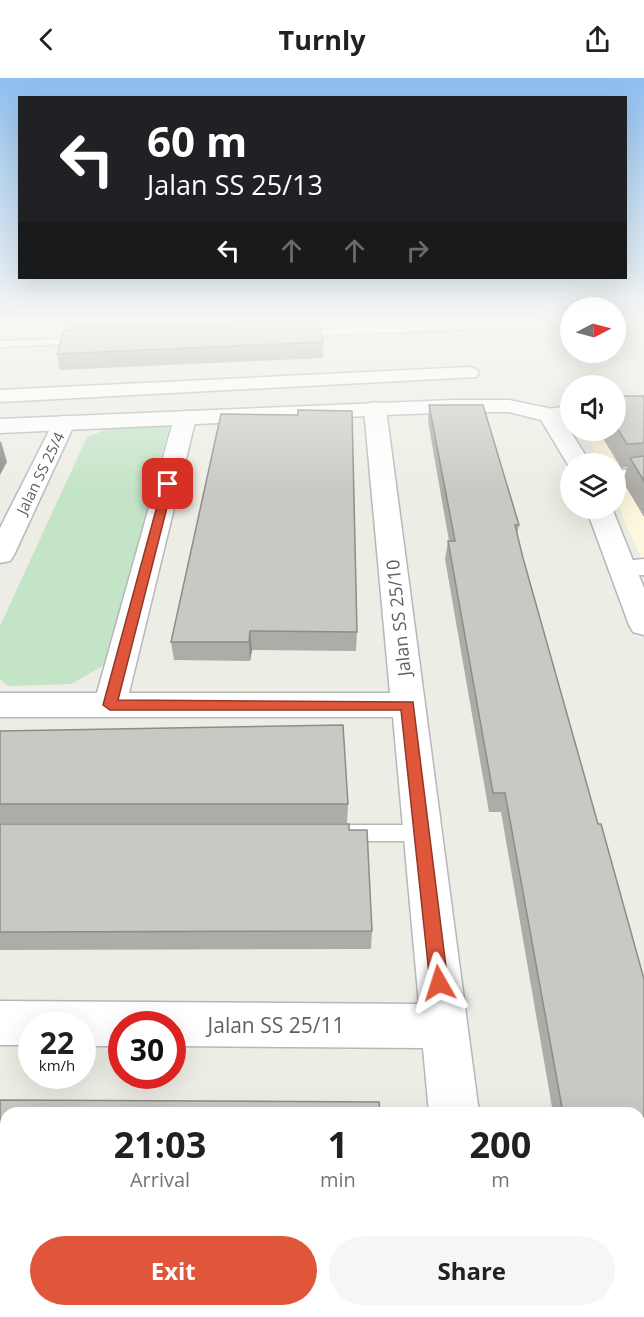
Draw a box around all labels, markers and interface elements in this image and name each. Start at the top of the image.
text: Turnly [279,21,366,58]
icon: back [30,23,63,56]
icon: share [581,23,614,56]
text: 60 m [147,112,247,169]
icon: left [48,120,126,198]
text: Jalan SS 25/13 [147,166,323,203]
icon: left [212,234,245,267]
icon: ahead [275,234,308,267]
icon: ahead [338,234,371,267]
icon: right [401,234,434,267]
north arrow [560,297,626,363]
map controls [560,297,626,519]
button: sound [560,375,626,441]
street label: Jalan SS 25/4 [11,428,69,519]
button: layers [560,453,626,519]
pin [142,458,193,509]
icon: arrive [151,467,184,500]
street label: Jalan SS 25/10 [380,558,416,680]
position arrow [407,951,471,1015]
speed limit sign: 30 [108,1011,186,1089]
street label: Jalan SS 25/11 [206,1011,344,1039]
text: 22 [40,1022,74,1063]
text: km/h [39,1055,75,1075]
text: 21:03 [114,1120,206,1169]
text: 1 [328,1120,348,1169]
text: 200 [470,1120,531,1169]
text: Arrival [130,1166,190,1193]
text: min [320,1166,356,1193]
text: m [491,1166,510,1193]
button: Exit [30,1236,317,1305]
button: Share [329,1236,615,1305]

